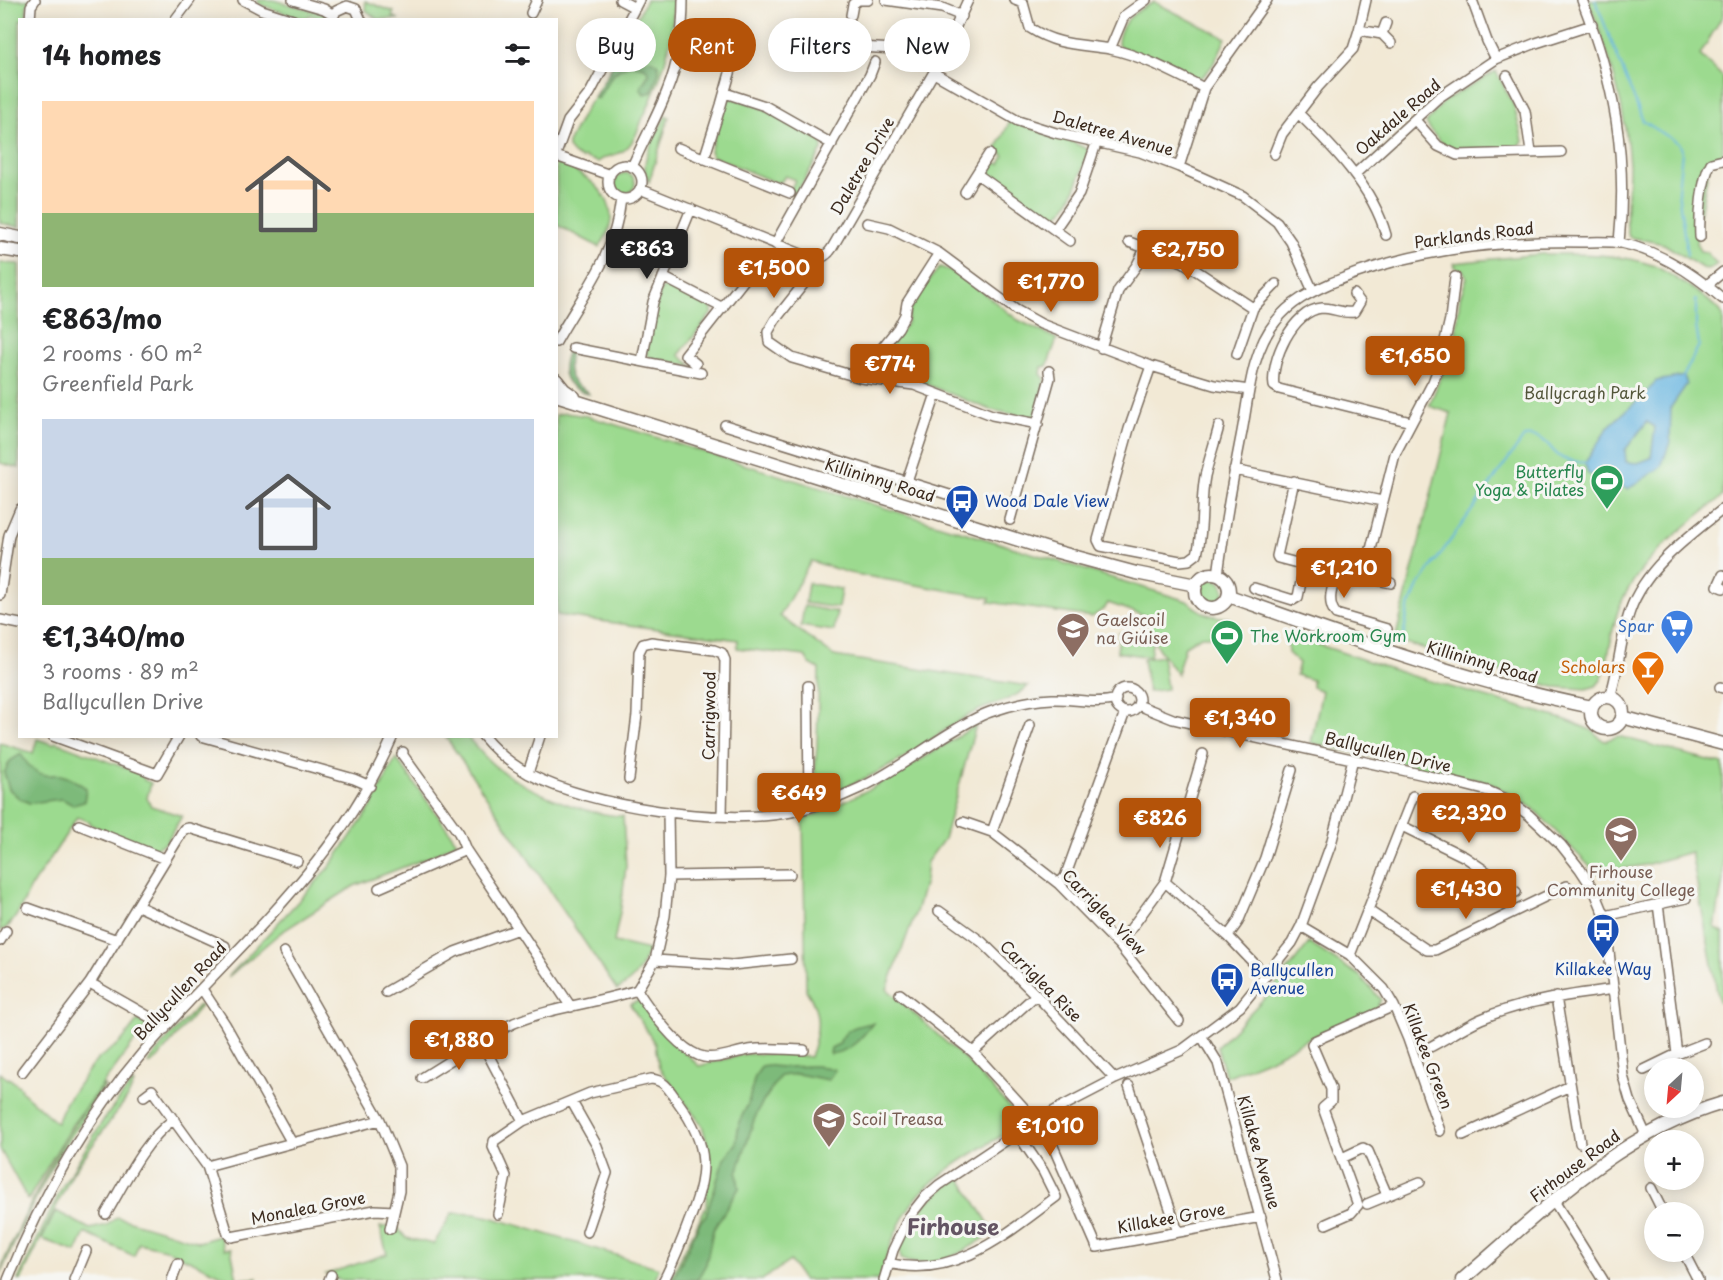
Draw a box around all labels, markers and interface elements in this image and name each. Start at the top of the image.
chip: Buy [576,18,656,72]
chip: Rent [668,18,756,72]
chip: Filters [768,18,872,72]
chip: New [884,18,970,72]
text: 14 homes [42,35,161,74]
icon: filters [501,38,534,71]
street label: Oakdale Road [1349,72,1445,160]
street label: Daletree Avenue [1050,103,1177,161]
street label: Daletree Drive [823,112,899,219]
icon: home [234,140,342,248]
street label: Parklands Road [1413,215,1535,253]
pin: €863 [611,229,683,280]
pin: €2,750 [1139,230,1237,281]
text: €863 [620,233,674,263]
text: €2,750 [1151,234,1225,264]
pin: €1,500 [725,248,823,299]
text: €1,500 [738,252,810,282]
pin: €1,770 [1002,262,1100,313]
text: €1,770 [1017,266,1085,296]
text: €863/mo [42,299,162,338]
pin: €1,650 [1366,336,1464,387]
text: 2 rooms · 60 m² [42,338,203,368]
text: €1,650 [1379,340,1451,370]
pin: €774 [854,344,926,395]
text: €774 [864,348,916,378]
text: Greenfield Park [42,368,194,398]
park label: Ballycragh Park [1524,380,1646,404]
street label: Killininny Road [822,451,939,507]
icon: home [234,458,342,566]
place label: Butterfly Yoga & Pilates [1475,459,1584,501]
sports icon: Butterfly Yoga & Pilates [1589,463,1625,510]
bus stop icon: Wood Dale View [944,483,980,530]
place label: Wood Dale View [985,488,1110,512]
pin: €1,210 [1295,548,1393,599]
text: €1,210 [1310,552,1378,582]
place label: Gaelscoil na Giúise [1096,607,1168,649]
supermarket icon: Spar [1659,608,1695,655]
school or university icon: Gaelscoil na Giúise [1055,611,1091,658]
place label: Spar [1618,613,1655,637]
text: €1,340/mo [42,617,185,656]
sports icon: The Workroom Gym [1209,618,1245,665]
place label: The Workroom Gym [1250,623,1407,647]
street label: Killininny Road [1424,634,1541,688]
bar icon: Scholars [1630,649,1666,696]
place label: Scholars [1560,654,1625,678]
text: 3 rooms · 89 m² [42,656,199,686]
street label: Carrigwood [695,671,721,761]
text: Ballycullen Drive [42,686,203,716]
pin: €1,340 [1191,698,1289,749]
text: €1,340 [1204,702,1276,732]
street label: Ballycullen Drive [1323,725,1454,777]
pin: €649 [763,773,835,824]
text: €649 [771,777,827,807]
pin: €2,320 [1420,793,1518,844]
text: €2,320 [1431,797,1507,827]
pin: €826 [1124,798,1196,849]
text: €826 [1133,802,1187,832]
school or university icon: Firhouse Community College [1603,815,1639,862]
place label: Firhouse Community College [1547,859,1696,901]
street label: Carriglea View [1057,863,1153,960]
pin: €1,430 [1417,869,1515,920]
text: €1,430 [1430,873,1502,903]
bus stop icon: Killakee Way [1585,912,1621,959]
street label: Carriglea Rise [995,934,1088,1027]
street label: Ballycullen Road [127,936,231,1045]
place label: Killakee Way [1554,956,1652,980]
place label: Ballycullen Avenue [1250,957,1334,999]
bus stop icon: Ballycullen Avenue [1209,961,1245,1008]
street label: Killakee Green [1398,999,1460,1112]
pin: €1,880 [410,1020,508,1071]
text: €1,880 [424,1024,494,1054]
north arrow [1644,1058,1704,1118]
map controls [1644,1058,1704,1262]
street label: Killakee Avenue [1232,1092,1288,1212]
school or university icon: Scoil Treasa [811,1101,847,1148]
place label: Scoil Treasa [852,1106,944,1130]
pin: €1,010 [1001,1106,1099,1157]
text: €1,010 [1016,1110,1084,1140]
street label: Firhouse Road [1524,1123,1625,1207]
button: + [1644,1130,1704,1190]
street label: Monalea Grove [249,1184,367,1230]
street label: Killakee Grove [1115,1196,1227,1238]
button: − [1644,1202,1704,1262]
district label: Firhouse [907,1209,999,1242]

